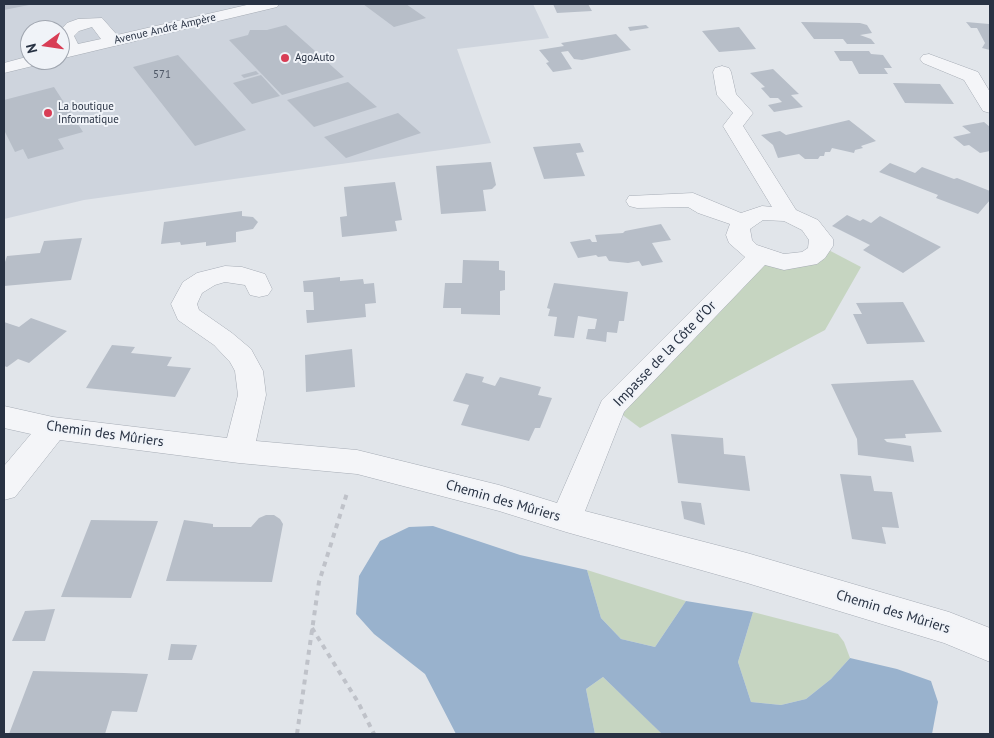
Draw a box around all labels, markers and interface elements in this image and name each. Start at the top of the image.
street label: Avenue André Ampère [113,11,217,47]
north arrow [20,20,70,70]
text: N [22,42,41,55]
place label: AgoAuto [295,51,335,65]
marker: AgoAuto [279,52,291,64]
house number: 571 [153,68,171,82]
place label: La boutique Informatique [58,100,119,126]
marker: La boutique Informatique [42,107,54,119]
street label: Impasse de la Côte d'Or [610,298,720,410]
street label: Chemin des Mûriers [45,417,165,451]
street label: Chemin des Mûriers [444,477,562,525]
street label: Chemin des Mûriers [834,587,952,637]

